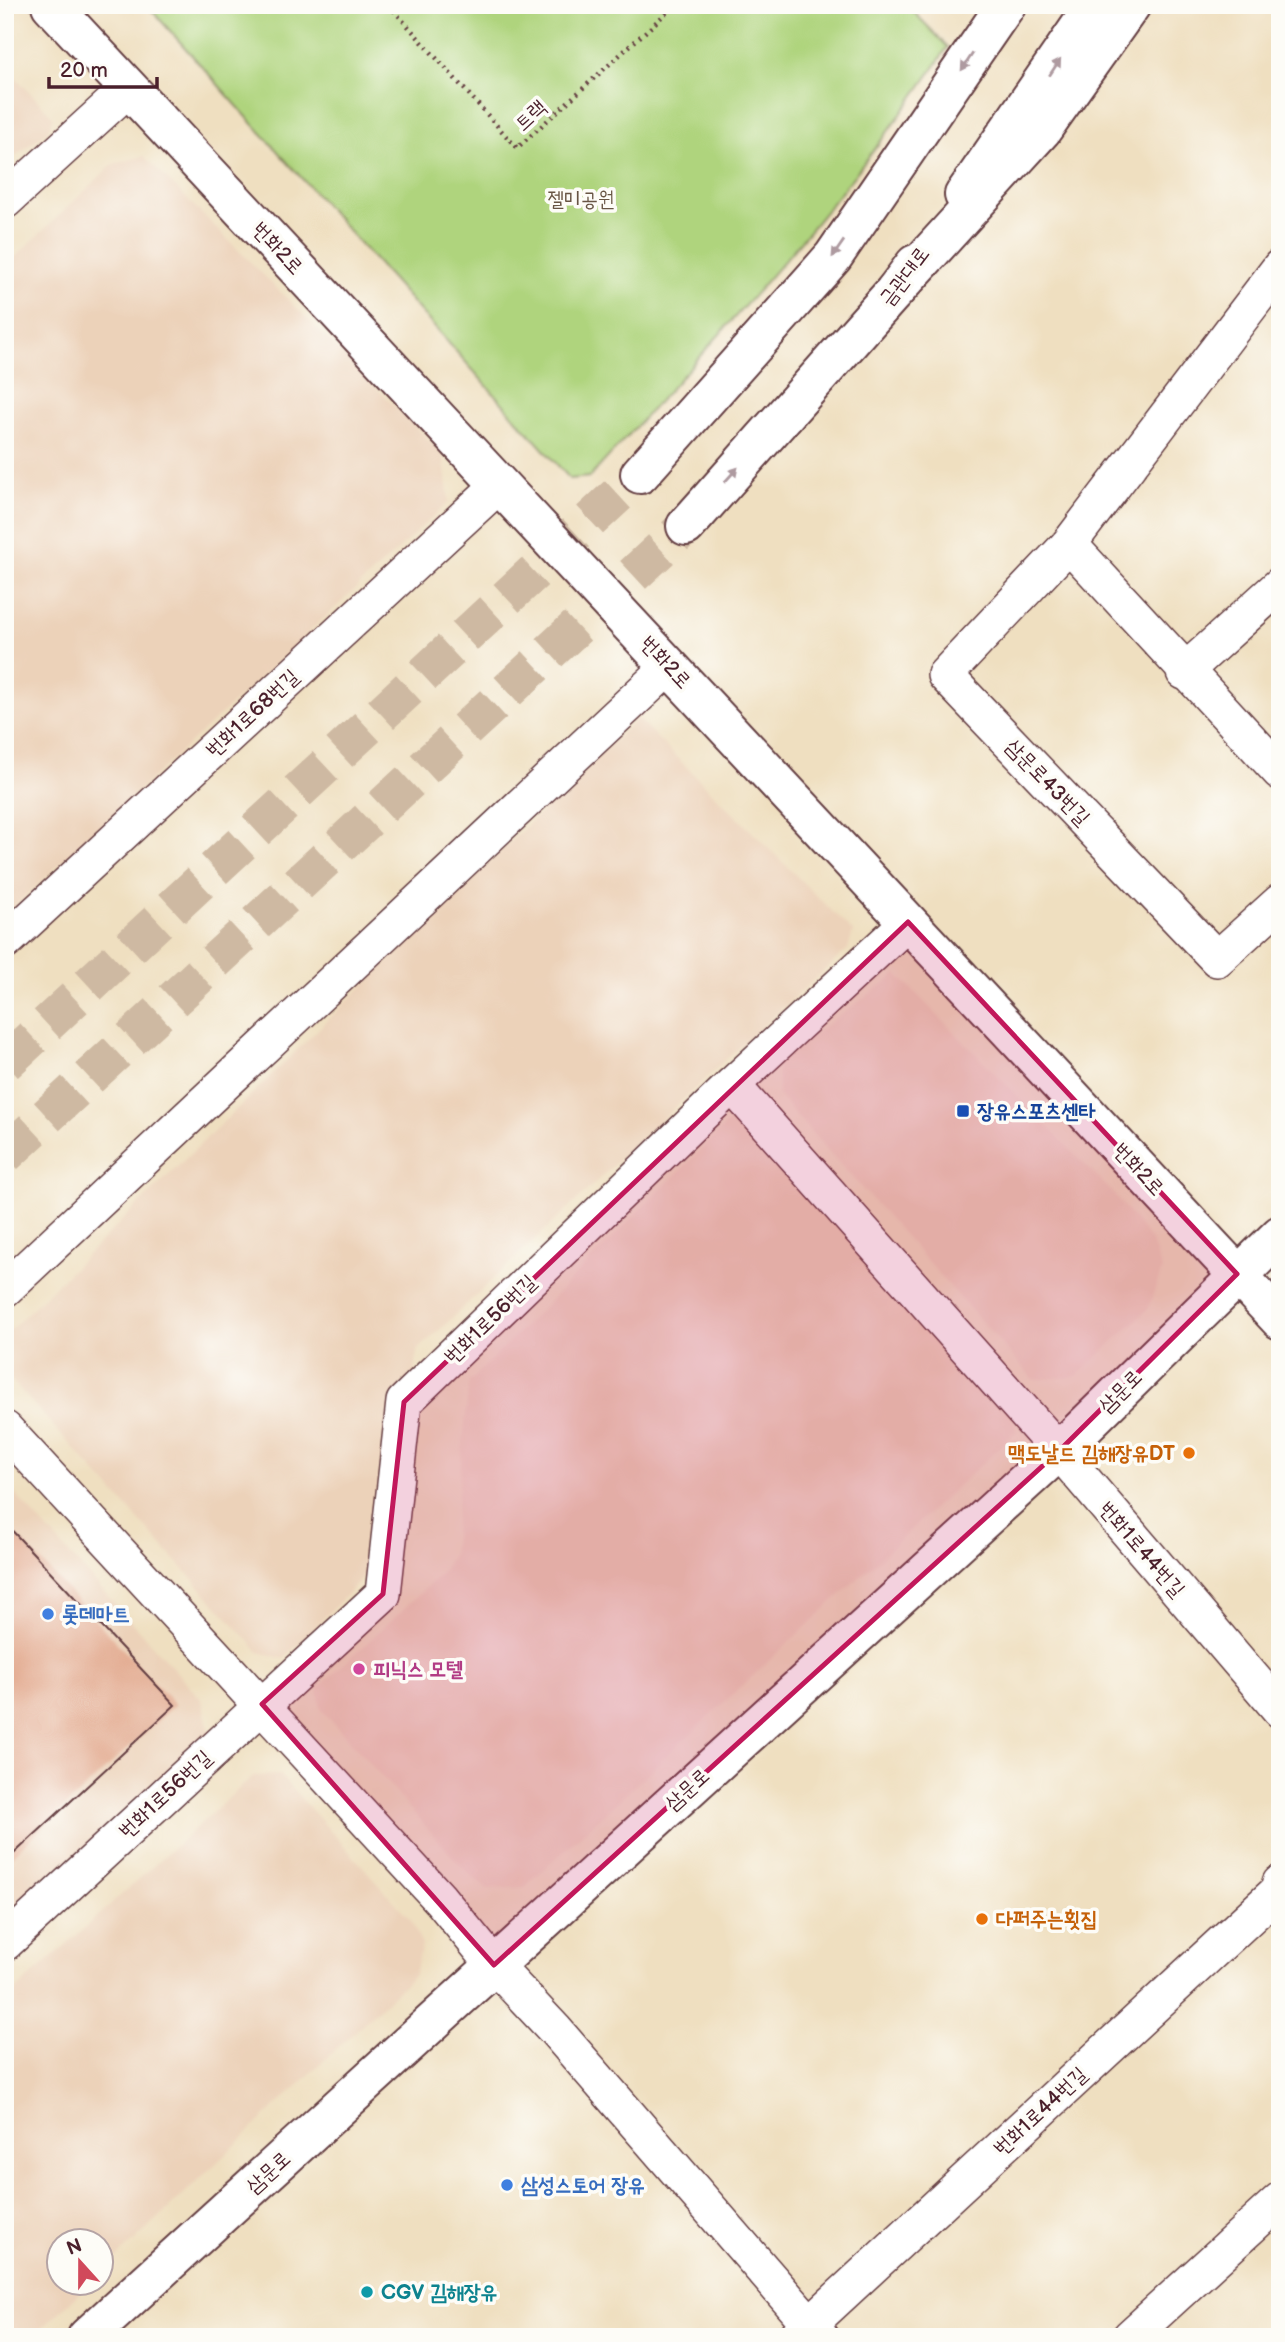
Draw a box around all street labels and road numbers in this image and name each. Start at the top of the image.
street label: 트랙 [509,95,551,136]
street label: 번화2로 [247,217,308,280]
street label: 금관대로 [874,242,935,311]
street label: 번화2로 [635,631,696,694]
street label: 번화1로68번길 [201,664,304,763]
street label: 삼문로43번길 [1000,734,1095,831]
street label: 번화2로 [1108,1138,1169,1201]
street label: 번화1로56번길 [439,1269,541,1369]
street label: 삼문로 [1094,1365,1147,1418]
street label: 번화1로44번길 [1093,1497,1190,1602]
street label: 번화1로56번길 [114,1745,217,1844]
street label: 삼문로 [660,1763,715,1816]
street label: 번화1로44번길 [989,2062,1092,2161]
street label: 삼문로 [241,2146,296,2199]

